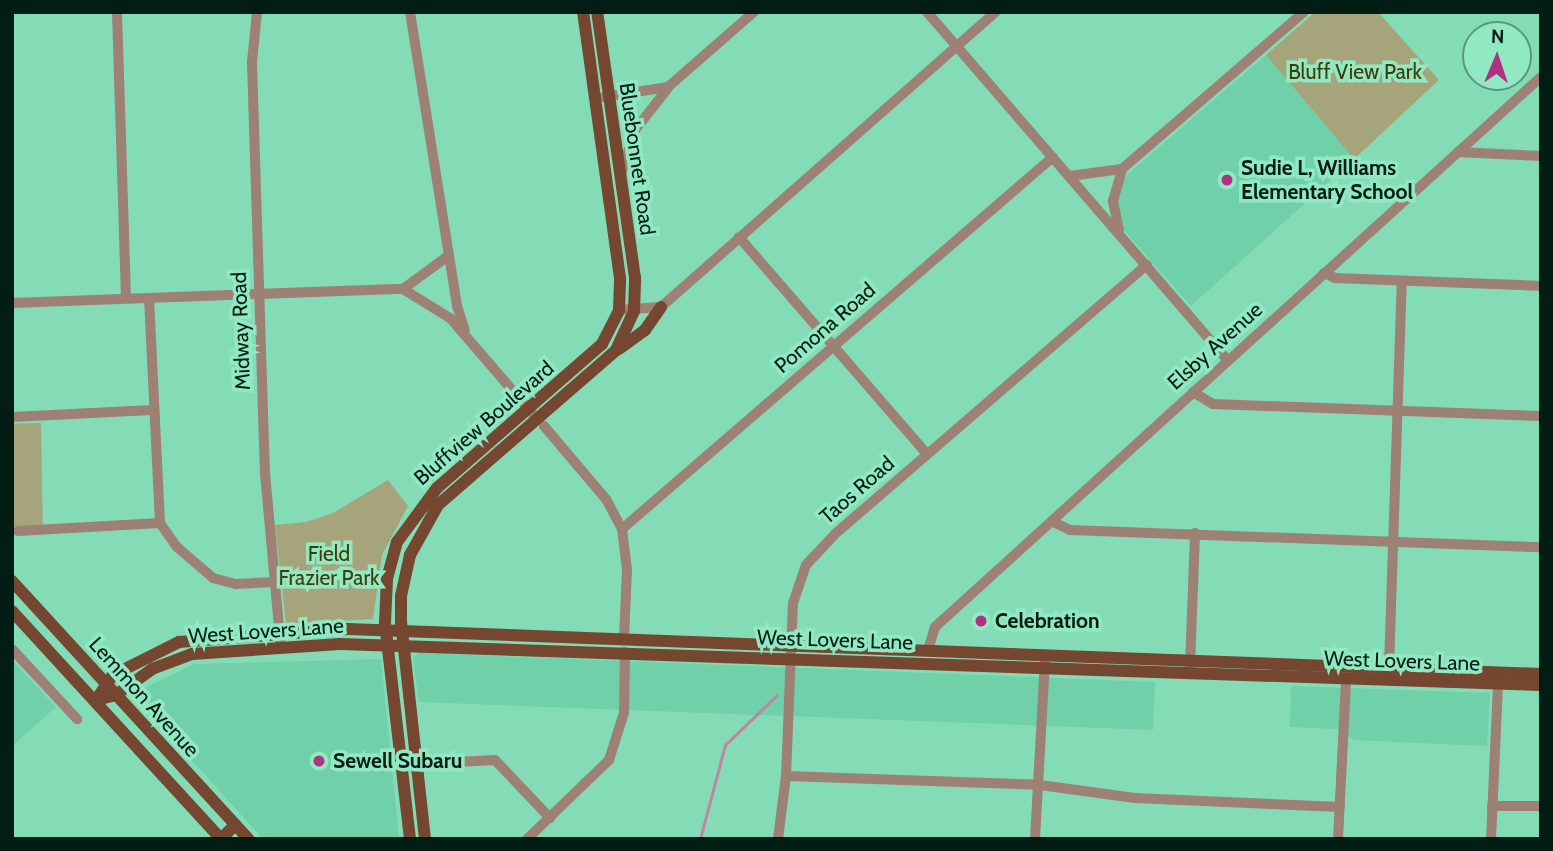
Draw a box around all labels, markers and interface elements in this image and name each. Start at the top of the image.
north arrow [1462,21,1532,91]
text: N [1491,25,1505,48]
park label: Bluff View Park [1288,59,1422,85]
street label: Bluebonnet Road [614,81,660,237]
place label: Sudie L, Williams Elementary School [1241,155,1413,205]
marker: Sudie L, Williams Elementary School [1219,172,1235,188]
street label: Midway Road [226,271,256,391]
street label: Pomona Road [769,277,881,379]
street label: Elsby Avenue [1162,297,1268,395]
street label: Bluffview Boulevard [409,356,559,490]
street label: Taos Road [815,451,899,529]
park label: Field Frazier Park [279,541,379,591]
place label: Celebration [995,608,1100,634]
street label: West Lovers Lane [187,613,345,649]
marker: Celebration [973,613,989,629]
street label: West Lovers Lane [757,625,913,655]
street label: Lemmon Avenue [84,632,204,762]
street label: West Lovers Lane [1324,646,1480,676]
place label: Sewell Subaru [333,748,462,774]
marker: Sewell Subaru [311,753,327,769]

